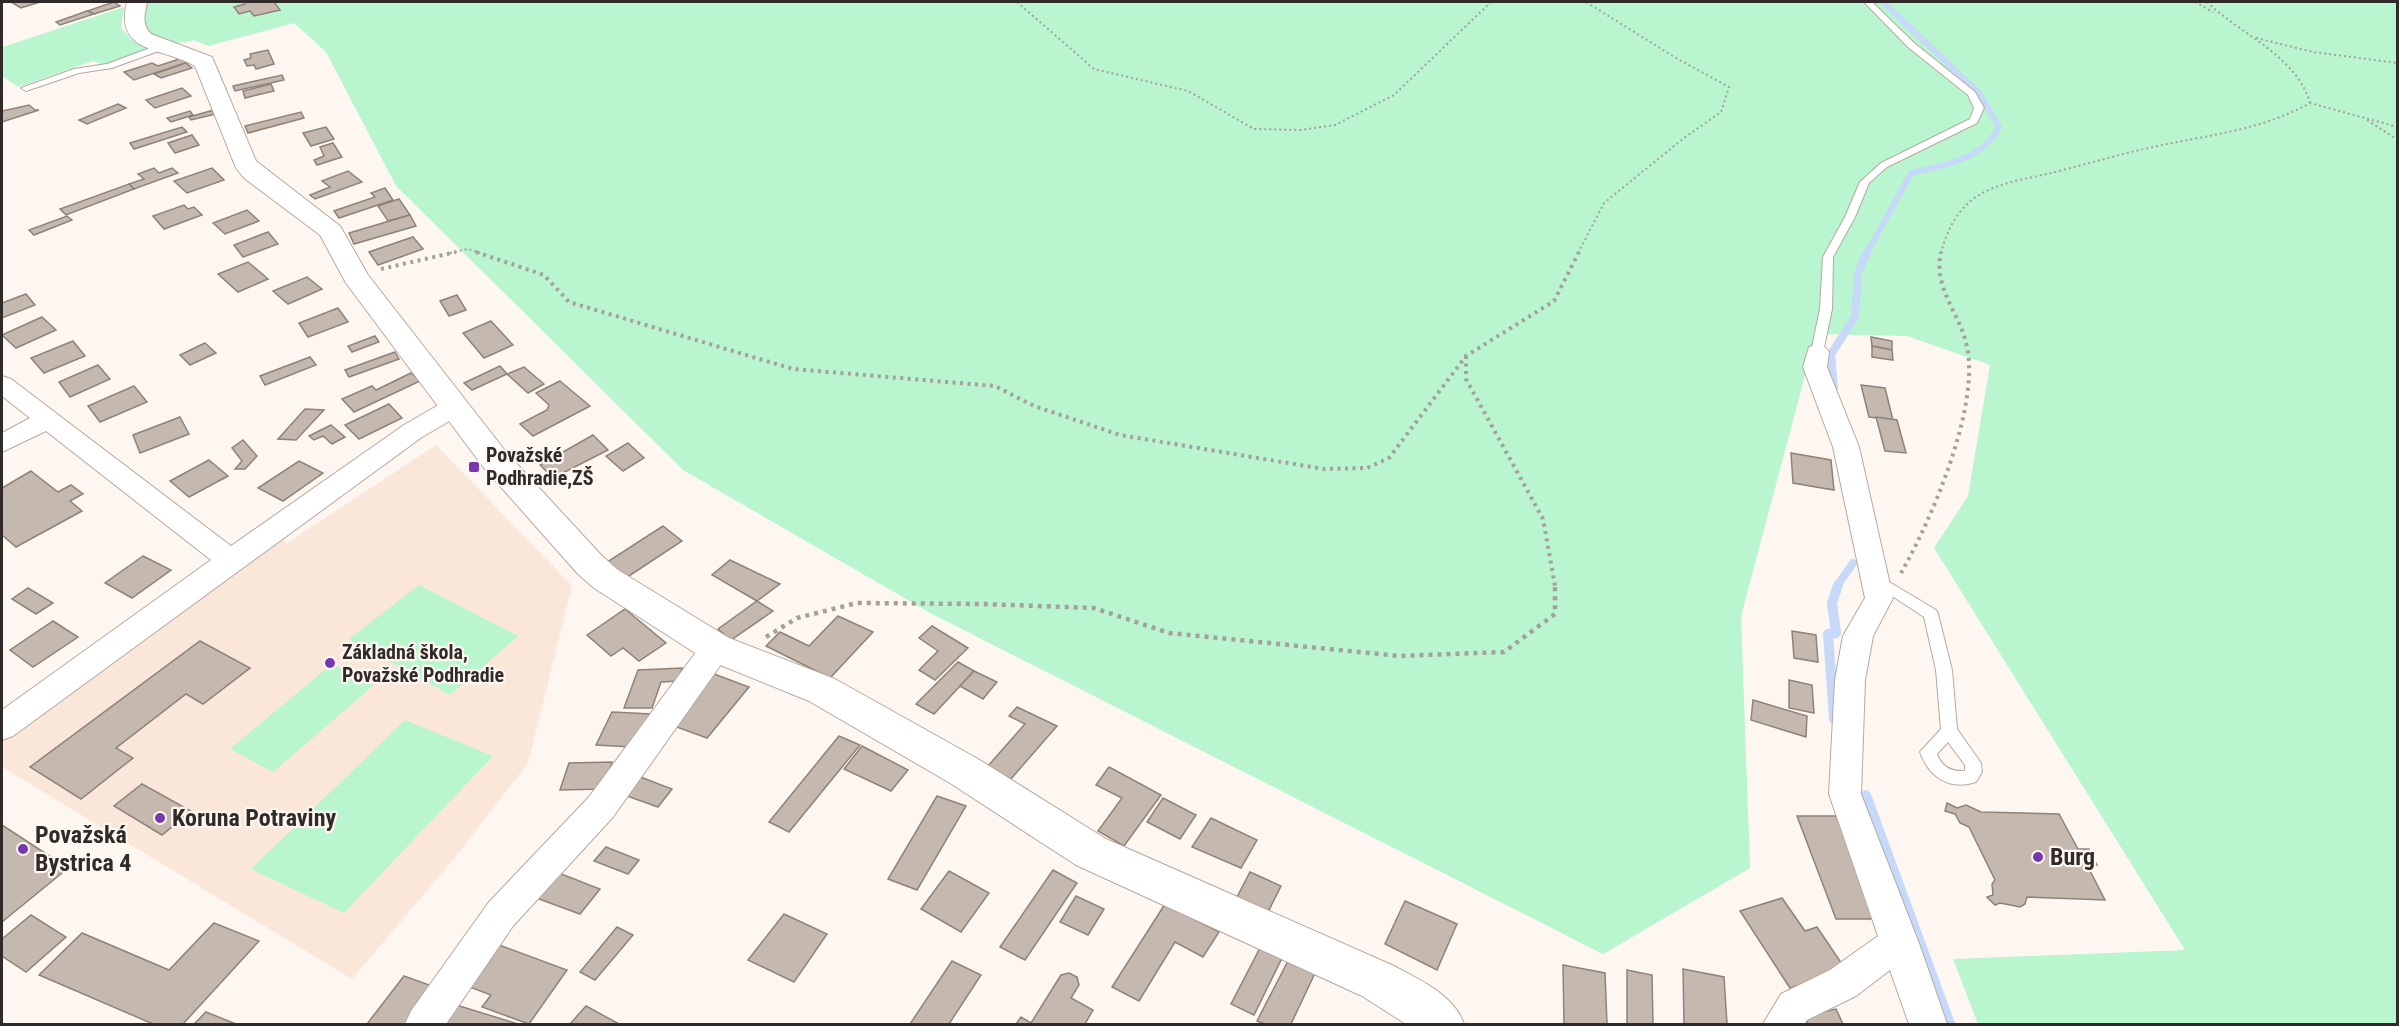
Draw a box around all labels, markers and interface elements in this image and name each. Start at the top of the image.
place label: Považské Podhradie,ZŠ [486,443,594,490]
marker: Považské Podhradie,ZŠ [467,460,481,474]
place label: Základná škola, Považské Podhradie [342,640,504,687]
marker: Základná škola, Považské Podhradie [323,656,337,670]
place label: Koruna Potraviny [172,804,336,832]
marker: Koruna Potraviny [153,811,167,825]
place label: Považská Bystrica 4 [35,821,131,877]
marker: Považská Bystrica 4 [16,842,30,856]
place label: Burg [2050,843,2095,871]
marker: Burg [2031,850,2045,864]

